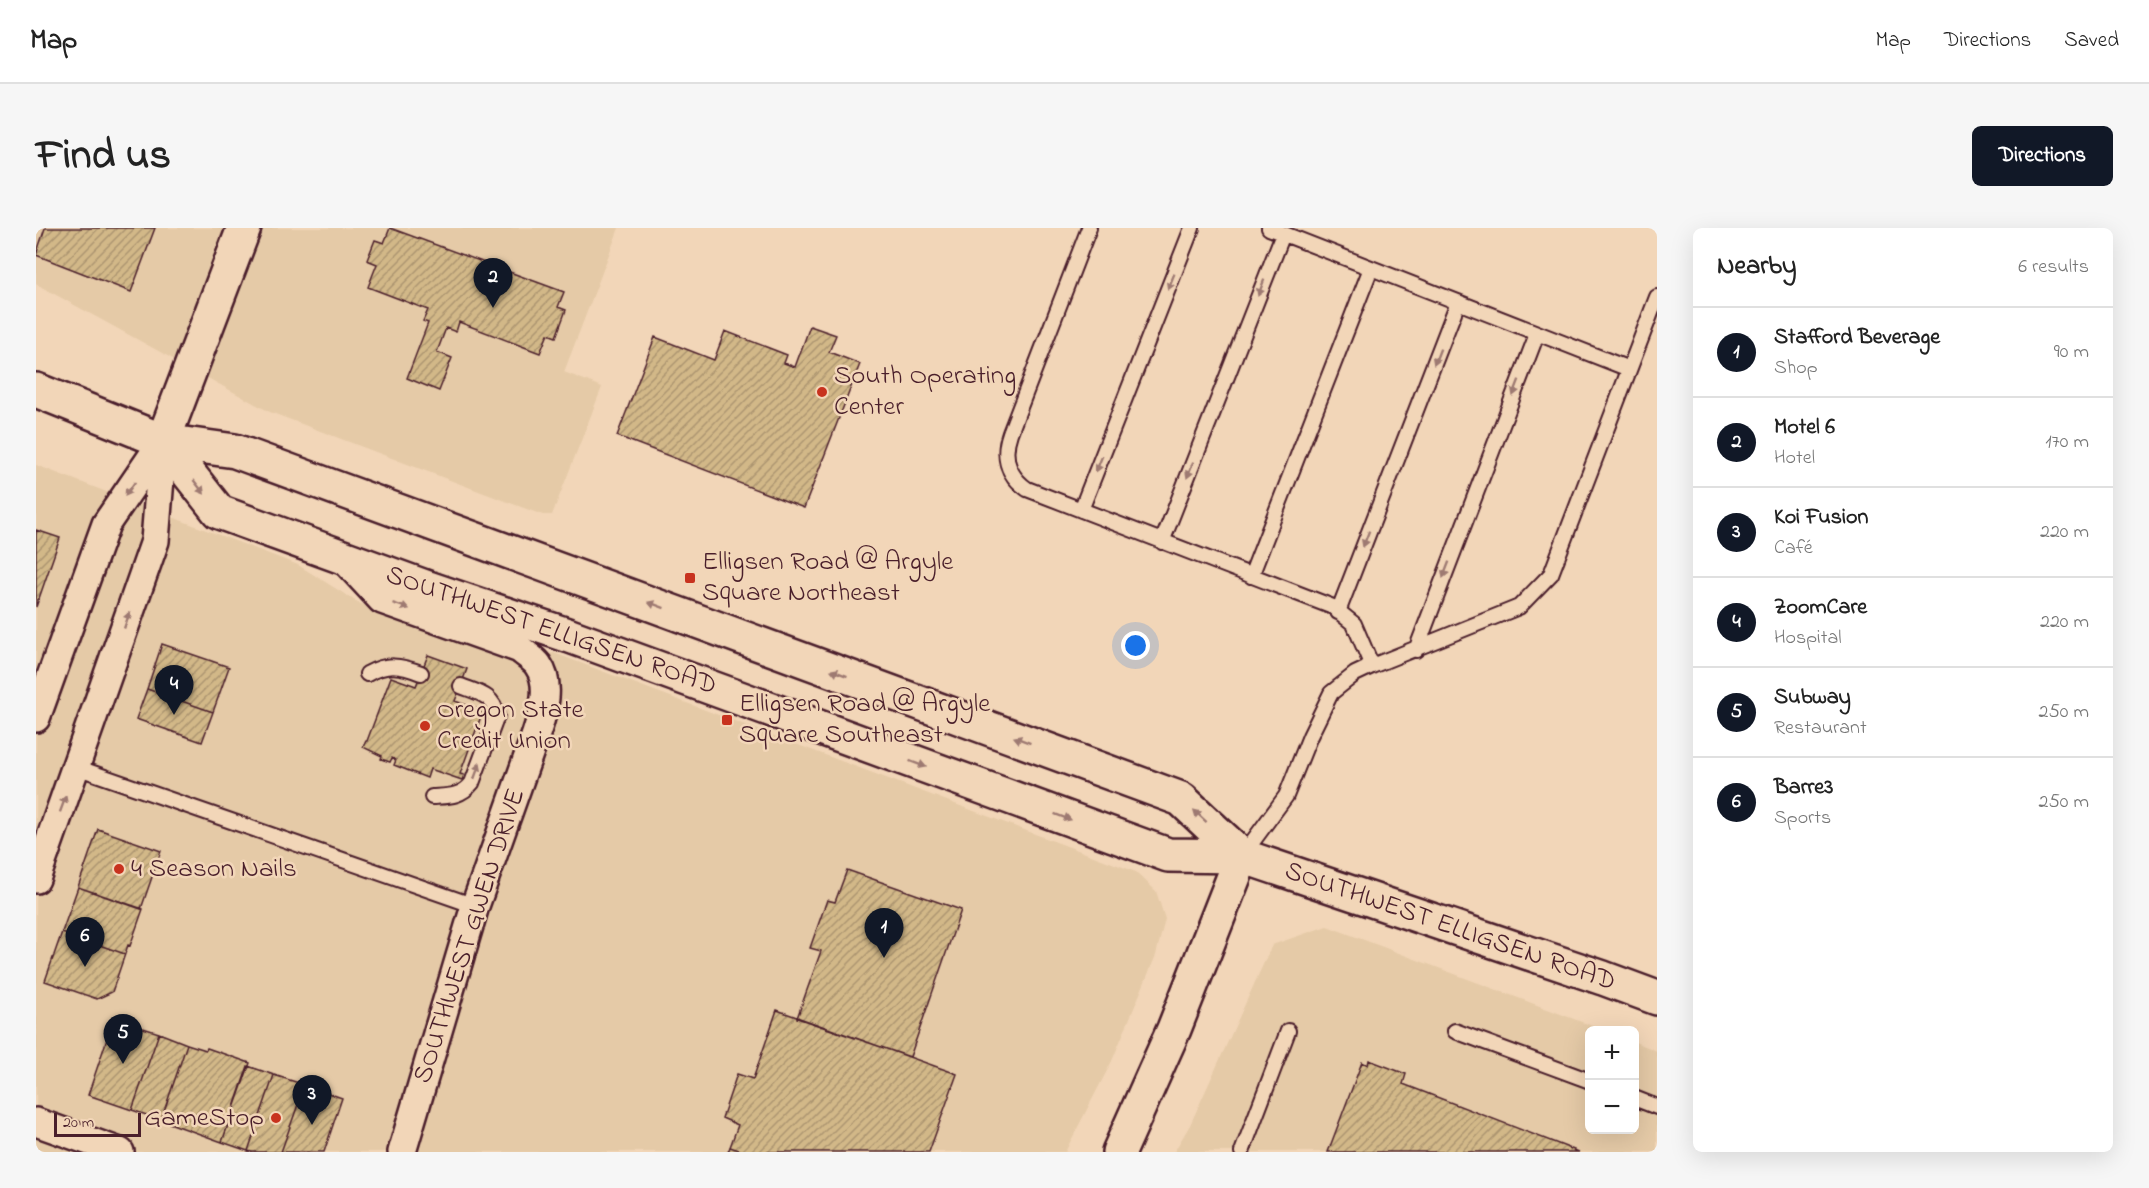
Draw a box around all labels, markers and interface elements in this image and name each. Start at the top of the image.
text: Map [30,21,77,62]
text: Map [1875,26,1911,56]
text: Directions [1944,26,2031,56]
text: Saved [2064,26,2119,56]
text: Find us [36,126,171,187]
button: Directions [1972,126,2113,186]
text: Nearby [1717,248,1796,286]
text: 6 results [2018,253,2089,282]
pin: 2 [474,259,512,308]
one-way arrow [1166,274,1176,292]
one-way arrow [1256,279,1265,297]
text: Stafford Beverage [1774,322,1940,354]
text: 1 [1733,338,1740,367]
text: 90 m [2054,338,2089,367]
one-way arrow [1431,348,1441,366]
text: Shop [1774,354,1818,383]
place label: South Operating Center [834,357,1016,427]
one-way arrow [1511,379,1520,397]
marker: South Operating Center [815,385,829,399]
text: Motel 6 [1774,412,1835,444]
text: 2 [1732,428,1741,457]
text: 170 m [2045,428,2089,457]
text: Hotel [1774,444,1815,473]
one-way arrow [1094,455,1103,473]
one-way arrow [1185,461,1195,479]
one-way arrow [193,479,206,495]
one-way arrow [125,481,136,497]
text: Koi Fusion [1774,502,1868,534]
text: 3 [1732,518,1741,547]
text: 220 m [2040,518,2089,547]
one-way arrow [1361,530,1371,548]
text: Café [1774,534,1813,563]
place label: Elligsen Road @ Argyle Square Northeast [702,543,954,613]
street label: SOUTHWEST ELLIGSEN ROAD [380,556,722,706]
one-way arrow [1441,561,1450,579]
marker: Elligsen Road @ Argyle Square Northeast [683,571,697,585]
text: ZoomCare [1774,592,1867,624]
one-way arrow [647,600,665,609]
one-way arrow [392,602,410,612]
text: 4 [1732,608,1741,637]
text: 220 m [2040,608,2089,637]
one-way arrow [123,611,132,629]
text: Hospital [1774,624,1842,653]
your location [1121,631,1150,660]
pin: 4 [154,666,194,715]
one-way arrow [830,667,848,677]
text: Subway [1774,682,1851,714]
place label: Elligsen Road @ Argyle Square Southeast [739,685,991,755]
place label: Oregon State Credit Union [437,691,585,761]
text: 5 [1731,698,1742,727]
text: 250 m [2038,698,2089,727]
marker: Elligsen Road @ Argyle Square Southeast [720,713,734,727]
text: Restaurant [1774,714,1867,743]
marker: Oregon State Credit Union [418,719,432,733]
one-way arrow [1013,735,1031,744]
one-way arrow [909,759,927,769]
one-way arrow [472,761,482,779]
text: Barre3 [1774,772,1833,804]
street label: SOUTHWEST GWEN DRIVE [404,784,536,1088]
text: 6 [1732,788,1741,817]
text: 250 m [2038,788,2089,817]
one-way arrow [58,795,68,813]
text: Sports [1774,804,1831,833]
one-way arrow [1192,809,1207,823]
one-way arrow [1055,812,1073,822]
place label: 4 Season Nails [131,850,297,889]
street label: SOUTHWEST ELLIGSEN ROAD [1279,852,1621,1002]
marker: 4 Season Nails [112,862,126,876]
pin: 1 [864,908,904,958]
pin: 6 [65,918,104,967]
pin: 5 [104,1014,142,1064]
map controls [1585,1026,1639,1134]
button: + [1585,1026,1639,1080]
pin: 3 [292,1076,332,1125]
button: − [1585,1080,1639,1134]
place label: GameStop [144,1099,264,1138]
scale bar [54,1110,141,1138]
text: 20 m [63,1111,94,1135]
marker: GameStop [269,1111,283,1125]

